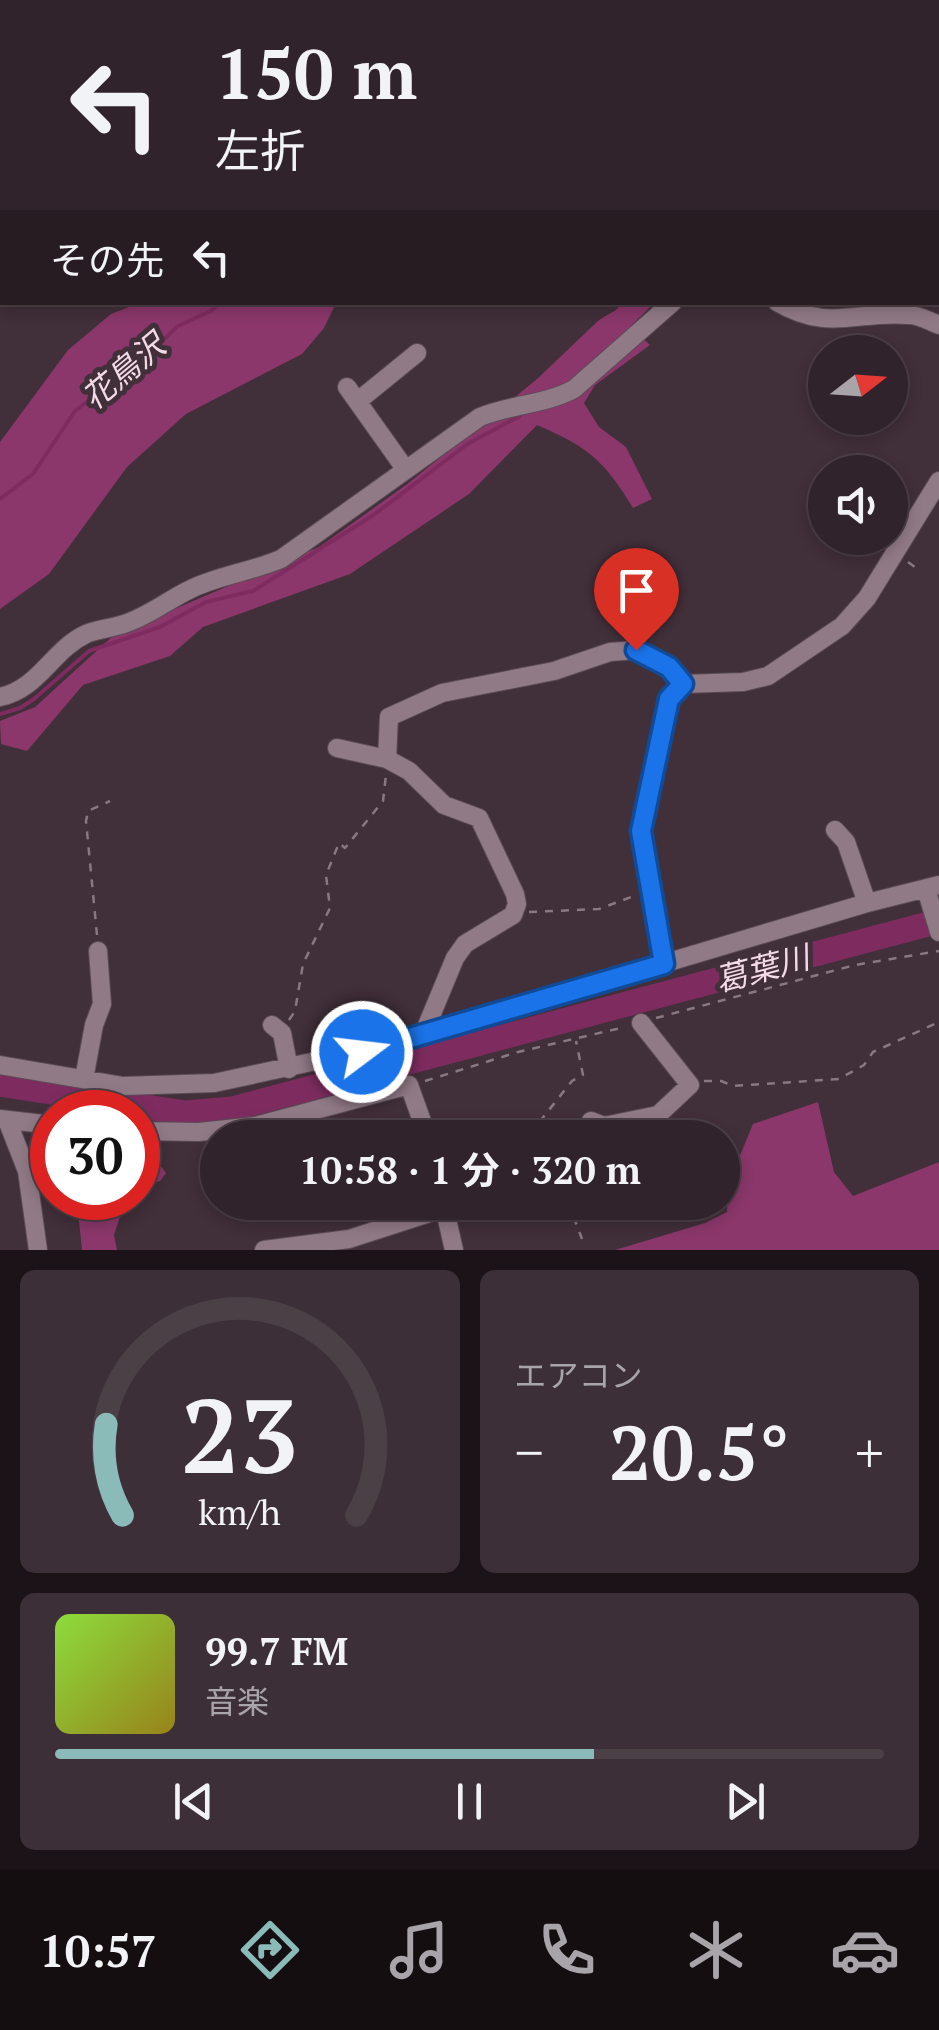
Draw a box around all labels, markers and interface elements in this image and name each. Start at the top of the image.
text: 150 m [215,26,417,119]
icon: left [50,40,180,170]
text: 左折 [215,120,305,180]
icon: left [184,230,239,285]
text: その先 [50,235,164,285]
water label: 花鳥沢 [73,321,176,418]
north arrow [808,335,908,435]
map controls [808,335,908,555]
button: sound [808,455,908,555]
pin [594,548,679,651]
icon: arrive [609,563,664,618]
water label: 葛葉川 [710,935,817,1001]
position arrow [310,1000,414,1104]
speed limit sign: 30 [30,1090,160,1220]
text: 10:58 · 1 分 · 320 m [299,1145,641,1195]
text: エアコン [515,1354,643,1396]
text: 23 [181,1365,299,1503]
text: 20.5° [609,1402,789,1501]
text: − [515,1415,544,1488]
text: + [855,1415,884,1488]
text: km/h [198,1488,281,1535]
text: 99.7 FM [205,1626,348,1676]
text: 音楽 [205,1680,269,1722]
icon: previous [166,1774,221,1829]
icon: pause [442,1774,497,1829]
icon: next [718,1774,773,1829]
icon: directions [235,1915,305,1985]
icon: music [384,1915,454,1985]
icon: phone [532,1915,602,1985]
icon: climate [681,1915,751,1985]
icon: car [830,1915,900,1985]
text: 10:57 [39,1920,156,1980]

